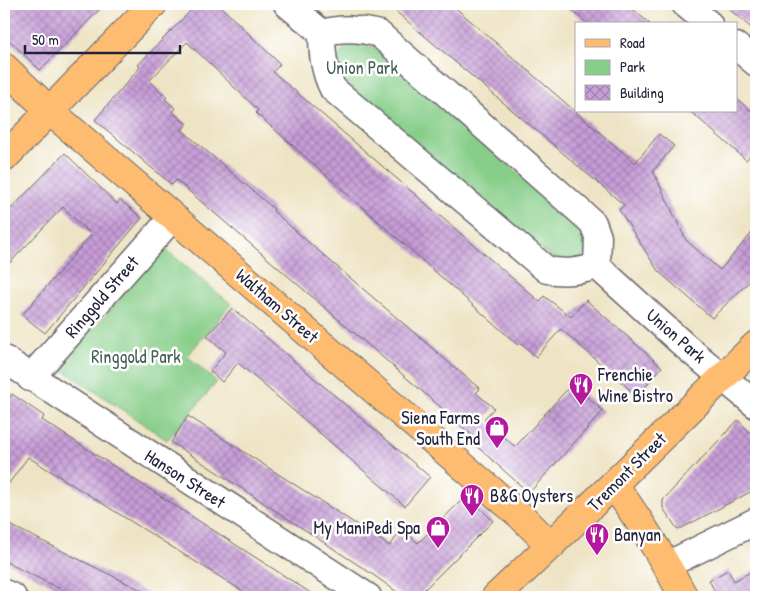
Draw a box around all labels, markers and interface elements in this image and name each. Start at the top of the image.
scale bar [25,22,180,54]
legend [575,22,738,112]
text: 50 m [32,29,59,50]
text: Road [620,32,645,53]
park label: Union Park [326,55,398,80]
text: Park [620,56,645,77]
text: Building [620,82,664,103]
street label: Ringgold Street [59,250,145,343]
street label: Waltham Street [231,263,325,349]
street label: Union Park [641,303,712,369]
park label: Ringgold Park [91,344,181,369]
place label: Frenchie Wine Bistro [597,362,673,408]
restaurant icon: Frenchie Wine Bistro [568,372,594,406]
place label: Siena Farms South End [401,405,480,451]
shop icon: Siena Farms South End [484,415,510,449]
street label: Tremont Street [582,426,672,517]
street label: Hanson Street [140,443,231,515]
restaurant icon: B&G Oysters [459,483,485,517]
place label: B&G Oysters [490,483,573,508]
place label: My ManiPedi Spa [314,515,420,540]
shop icon: My ManiPedi Spa [425,515,451,549]
restaurant icon: Banyan [584,522,610,556]
place label: Banyan [614,522,661,547]

